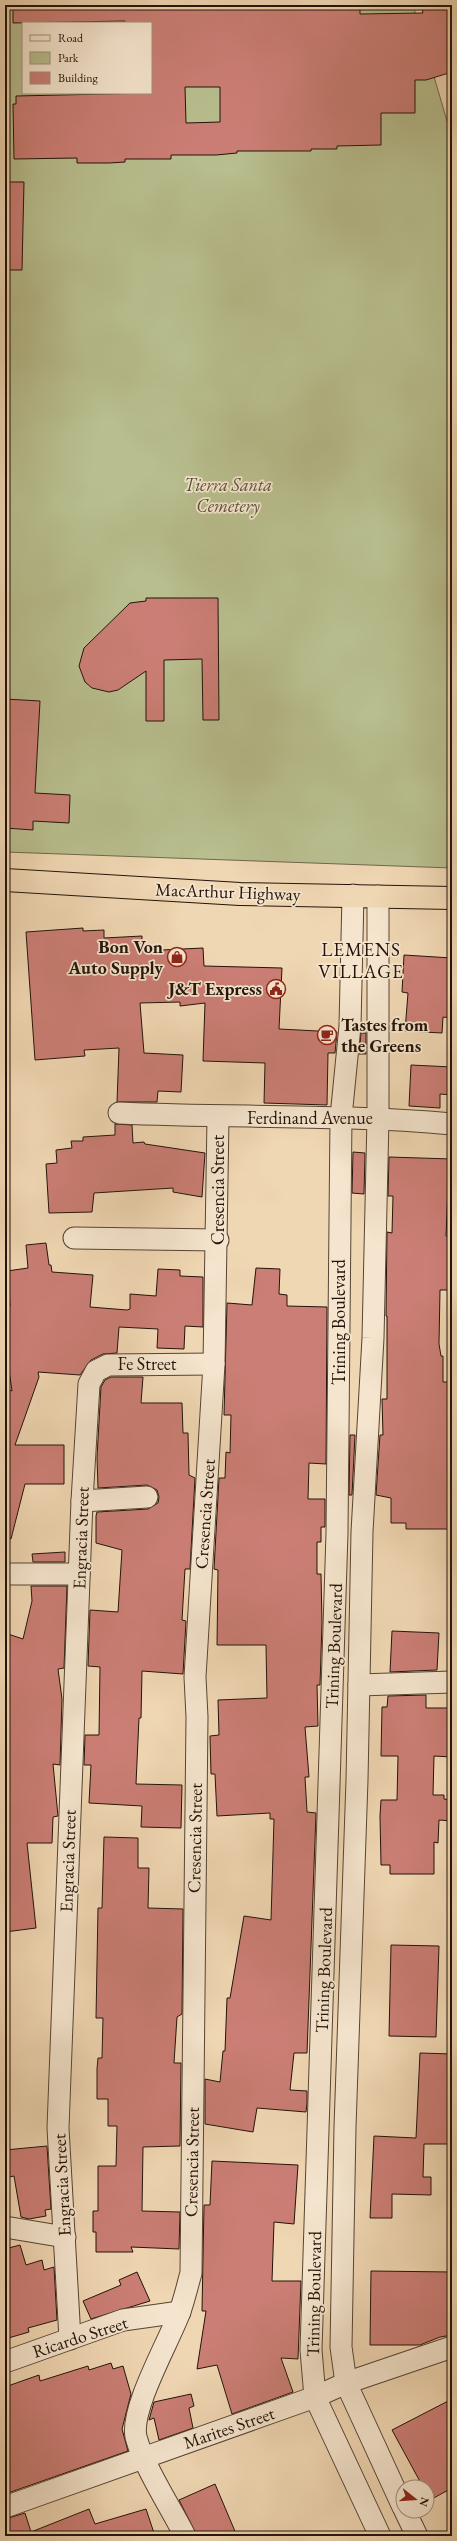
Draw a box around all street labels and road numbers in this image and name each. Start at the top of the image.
street label: MacArthur Highway [155,877,301,906]
street label: Ferdinand Avenue [247,1106,373,1129]
street label: Cresencia Street [206,1135,229,1245]
street label: Trining Boulevard [327,1258,350,1385]
street label: Fe Street [118,1352,177,1375]
street label: Cresencia Street [189,1458,220,1570]
street label: Engracia Street [67,1486,94,1590]
street label: Trining Boulevard [320,1582,347,1709]
street label: Cresencia Street [182,1782,207,1893]
street label: Engracia Street [54,1809,81,1913]
street label: Trining Boulevard [310,1906,337,2033]
street label: Cresencia Street [179,2106,204,2217]
street label: Engracia Street [47,2133,76,2237]
street label: Trining Boulevard [301,2230,326,2357]
street label: Ricardo Street [29,2310,131,2363]
street label: Marites Street [180,2401,278,2454]

